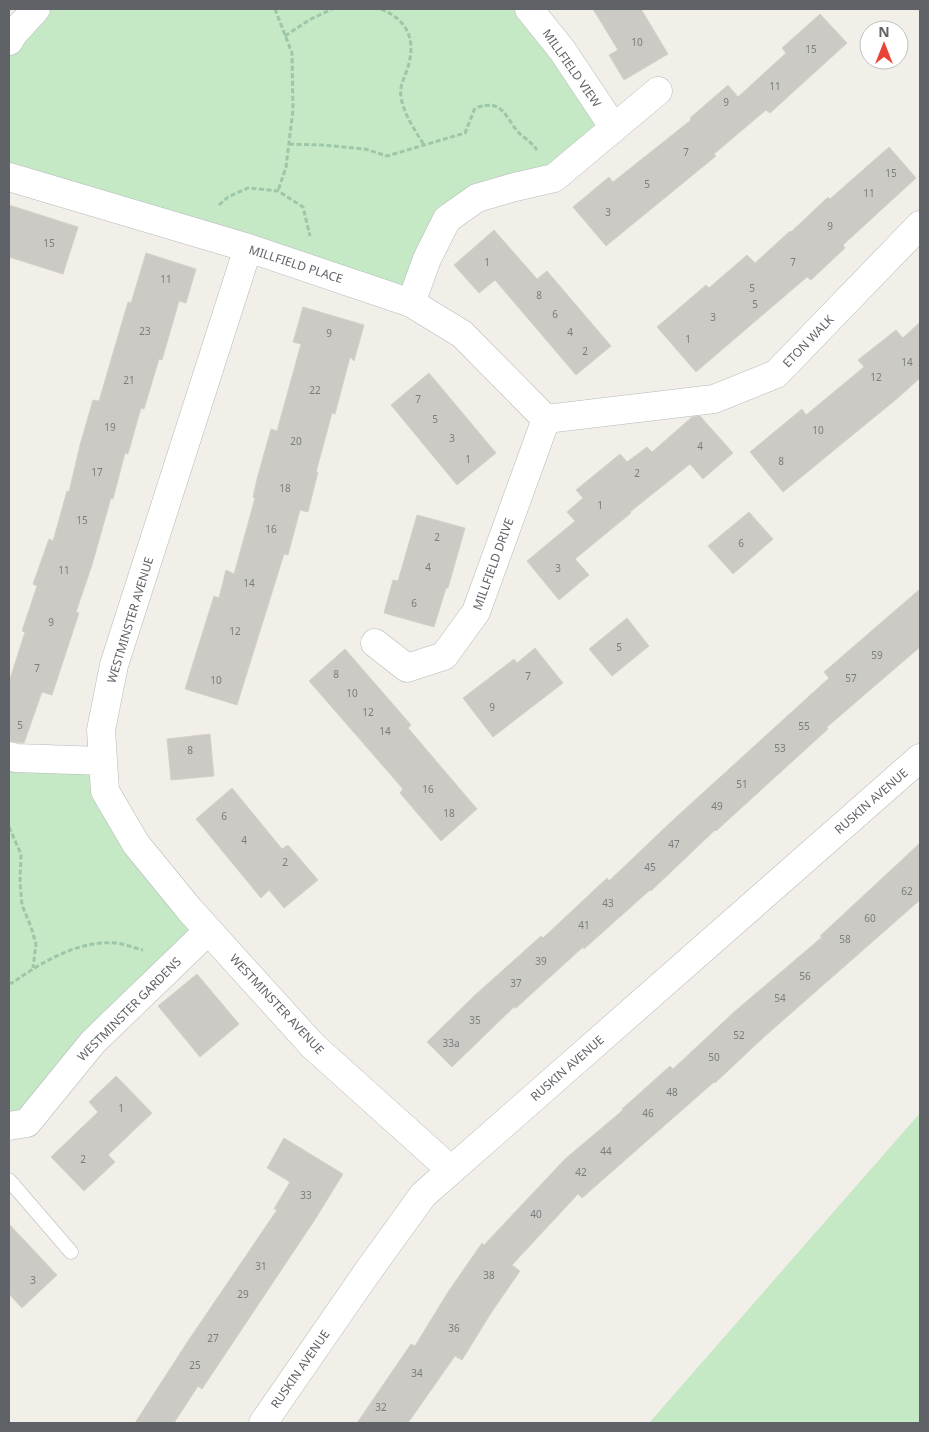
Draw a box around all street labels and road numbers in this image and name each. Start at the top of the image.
street label: MILLFIELD VIEW [539,26,605,110]
street label: MILLFIELD PLACE [247,241,345,287]
street label: ETON WALK [779,311,838,371]
street label: MILLFIELD DRIVE [468,516,518,612]
street label: WESTMINSTER AVENUE [103,555,157,685]
street label: RUSKIN AVENUE [831,764,911,838]
street label: WESTMINSTER AVENUE [226,950,328,1058]
street label: WESTMINSTER GARDENS [73,953,185,1065]
street label: RUSKIN AVENUE [527,1031,607,1105]
street label: RUSKIN AVENUE [267,1326,333,1412]

